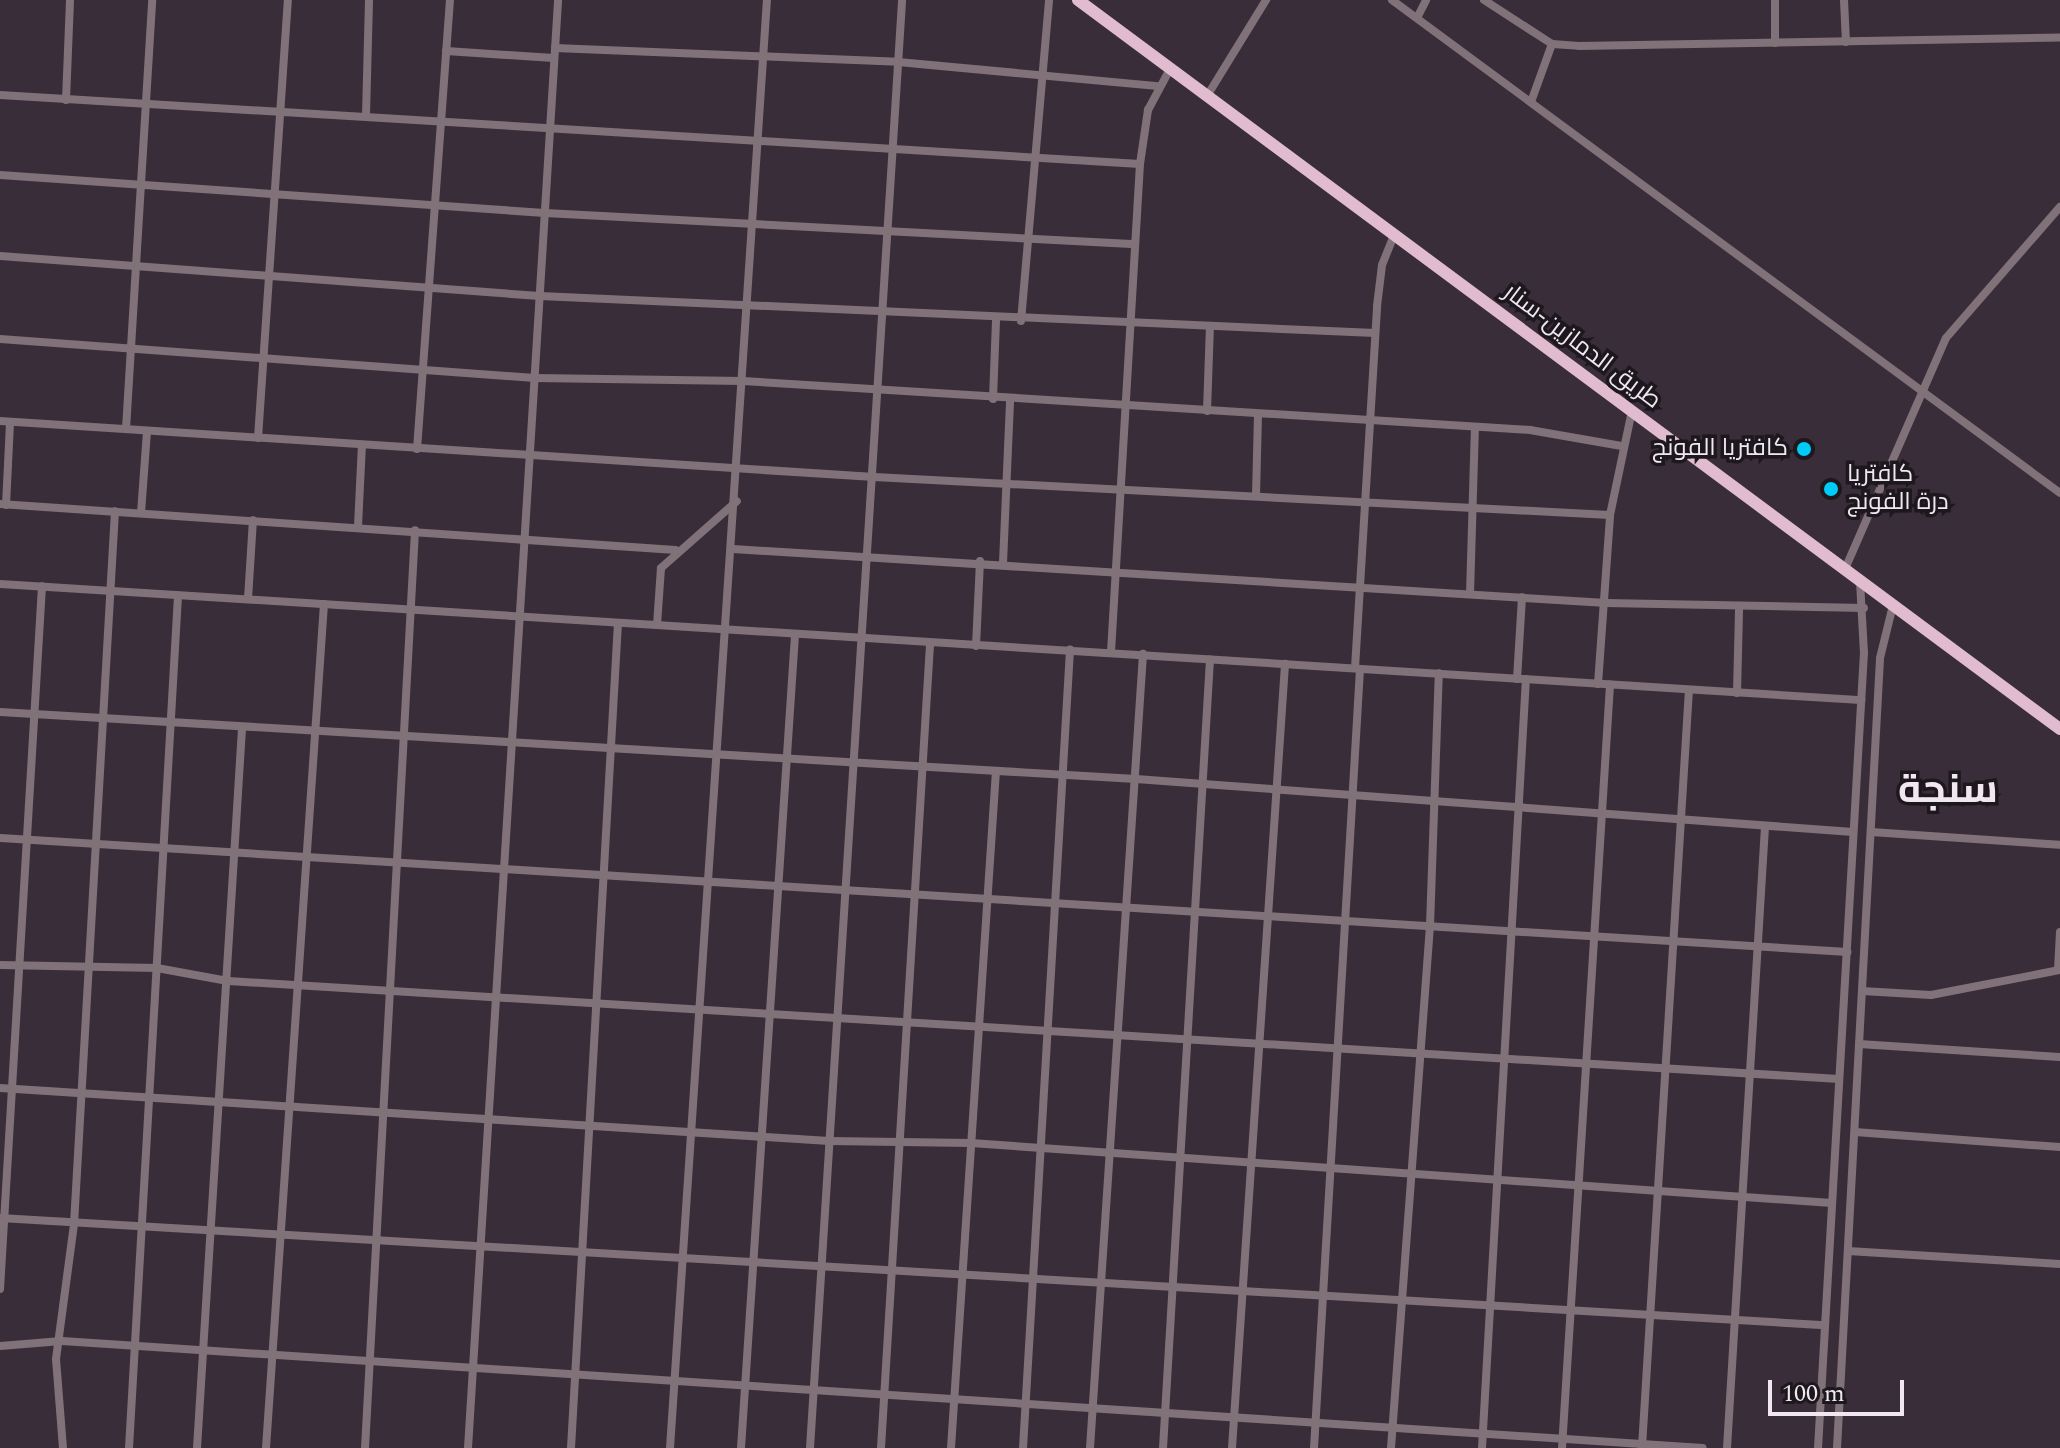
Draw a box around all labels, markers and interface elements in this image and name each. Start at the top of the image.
street label: طريق الدمازين-سنار [1497,278,1667,416]
place label: كافتريا الفونج [1652,435,1788,463]
marker: كافتريا الفونج [1795,440,1813,458]
place label: كافتريا درة الفونج [1847,461,1949,517]
marker: كافتريا درة الفونج [1822,480,1840,498]
district label: سنجة [1898,767,1998,815]
scale bar [1772,1364,1908,1414]
text: 100 m [1782,1376,1845,1412]

